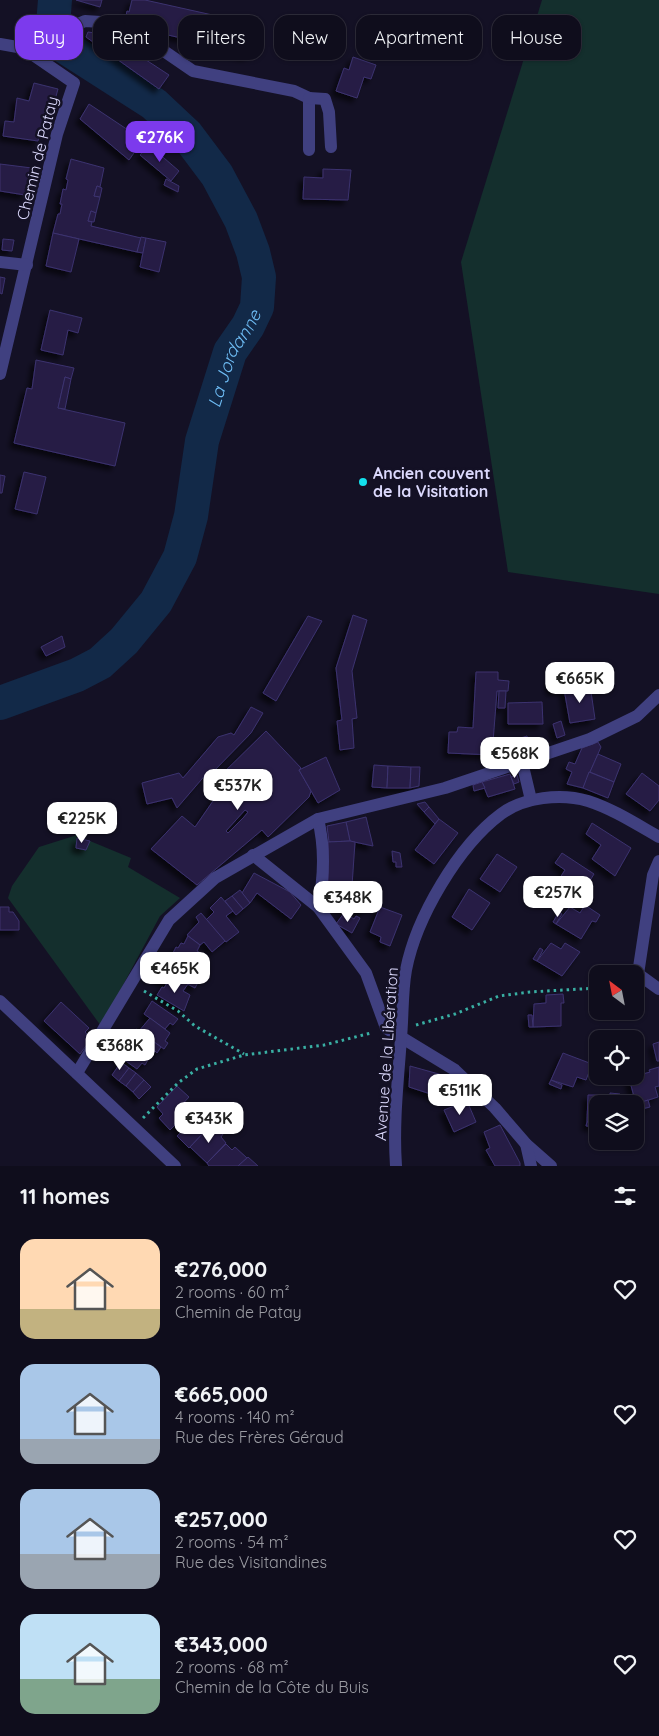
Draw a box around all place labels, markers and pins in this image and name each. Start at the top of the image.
pin: €276K [125,120,195,163]
place label: Ancien couvent de la Visitation [373,463,490,501]
marker: Ancien couvent de la Visitation [357,476,369,488]
pin: €665K [545,662,615,704]
pin: €568K [480,736,550,779]
pin: €537K [203,768,273,811]
pin: €225K [47,802,117,844]
pin: €257K [523,876,593,918]
pin: €348K [313,880,383,923]
pin: €465K [140,952,210,994]
pin: €368K [85,1028,155,1071]
pin: €511K [425,1074,495,1116]
pin: €343K [174,1102,244,1144]

